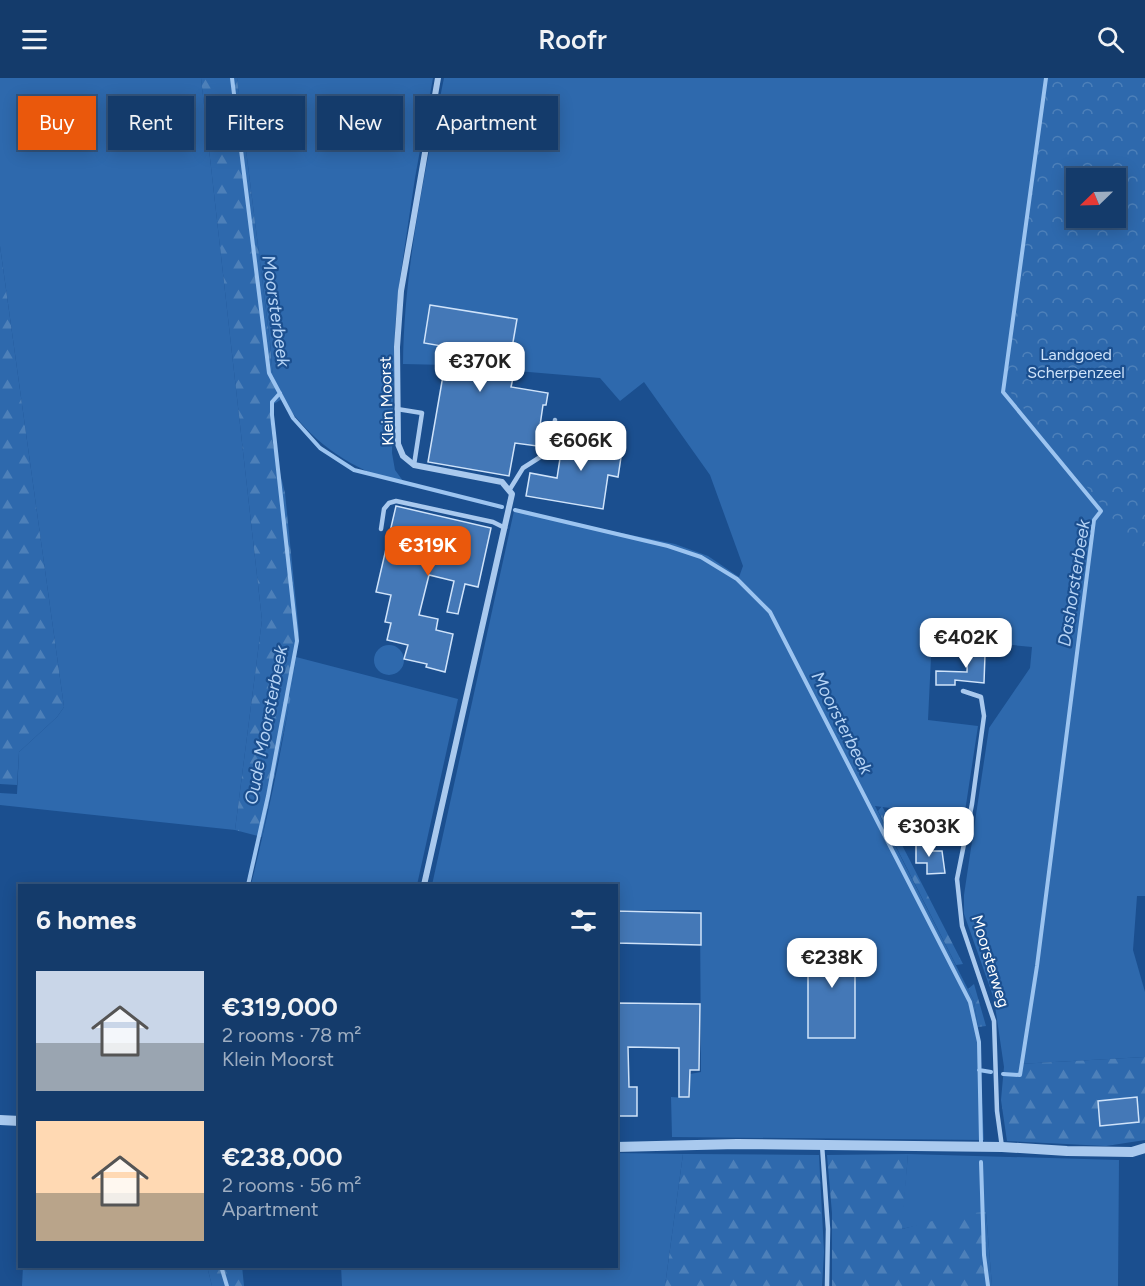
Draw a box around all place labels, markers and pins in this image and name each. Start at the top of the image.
pin: €370K [438,342,522,393]
pin: €606K [539,421,623,472]
pin: €319K [386,526,470,577]
pin: €402K [924,618,1008,669]
pin: €303K [887,807,971,858]
pin: €238K [790,938,874,989]

